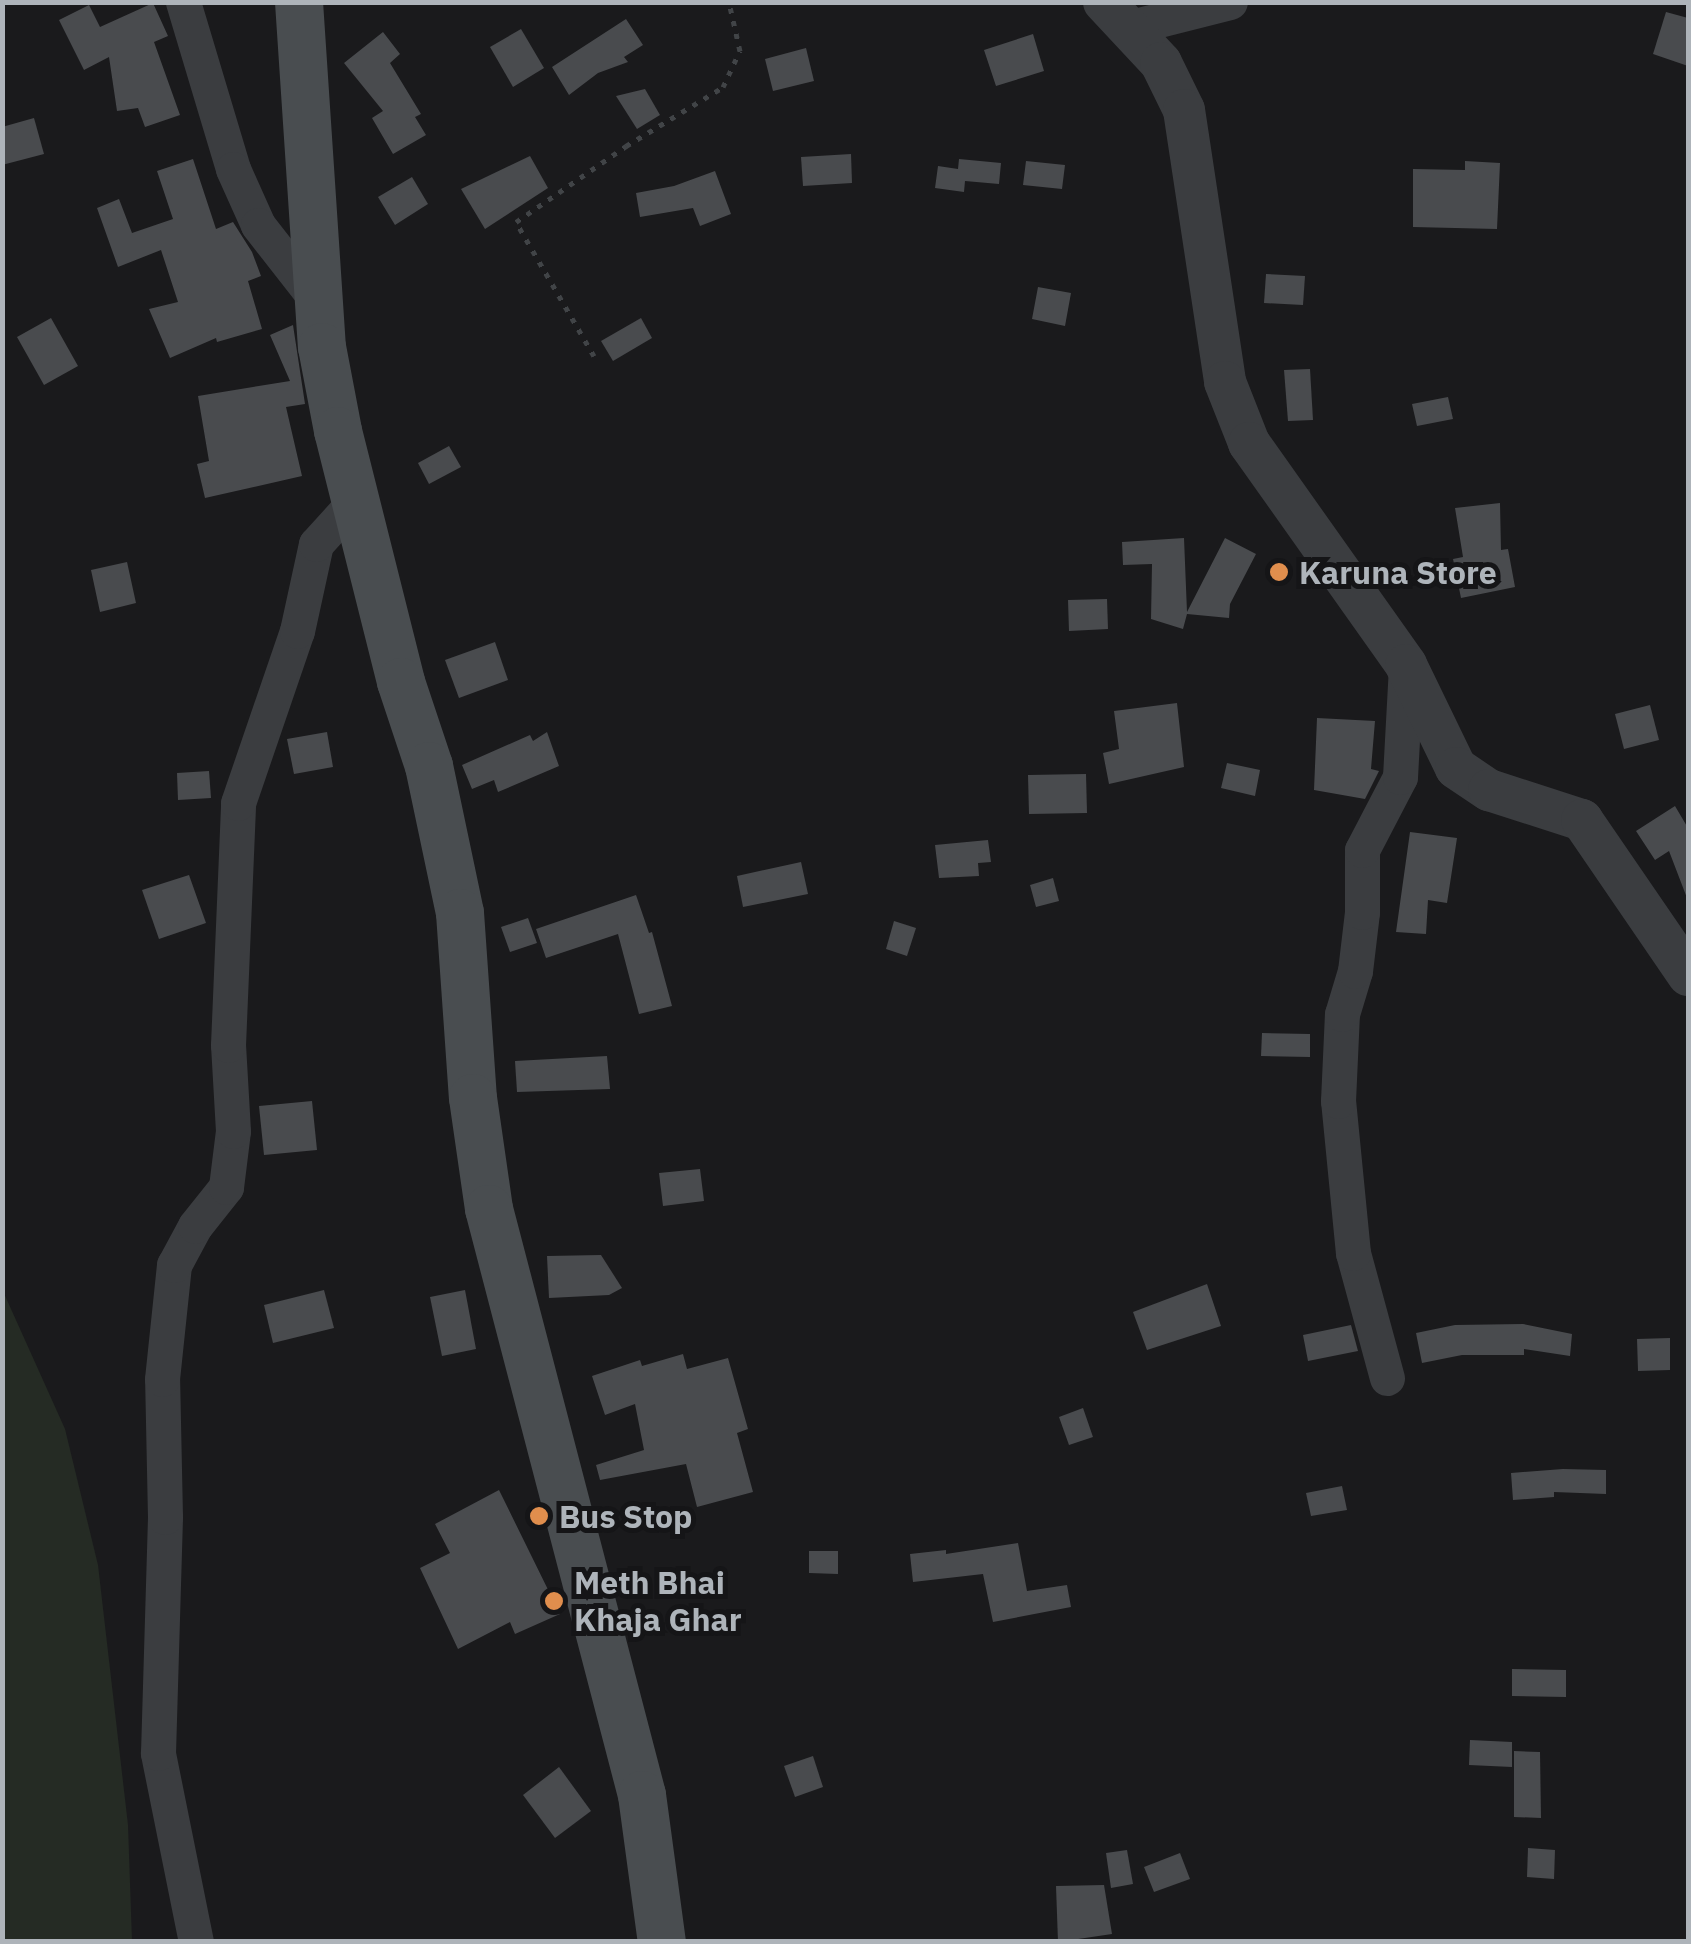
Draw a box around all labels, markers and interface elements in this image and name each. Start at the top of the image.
place label: Karuna Store [1299,553,1497,591]
marker: Karuna Store [1268,561,1290,583]
place label: Bus Stop [559,1497,693,1535]
marker: Bus Stop [528,1505,550,1527]
place label: Meth Bhai Khaja Ghar [574,1564,742,1639]
marker: Meth Bhai Khaja Ghar [543,1590,565,1612]

